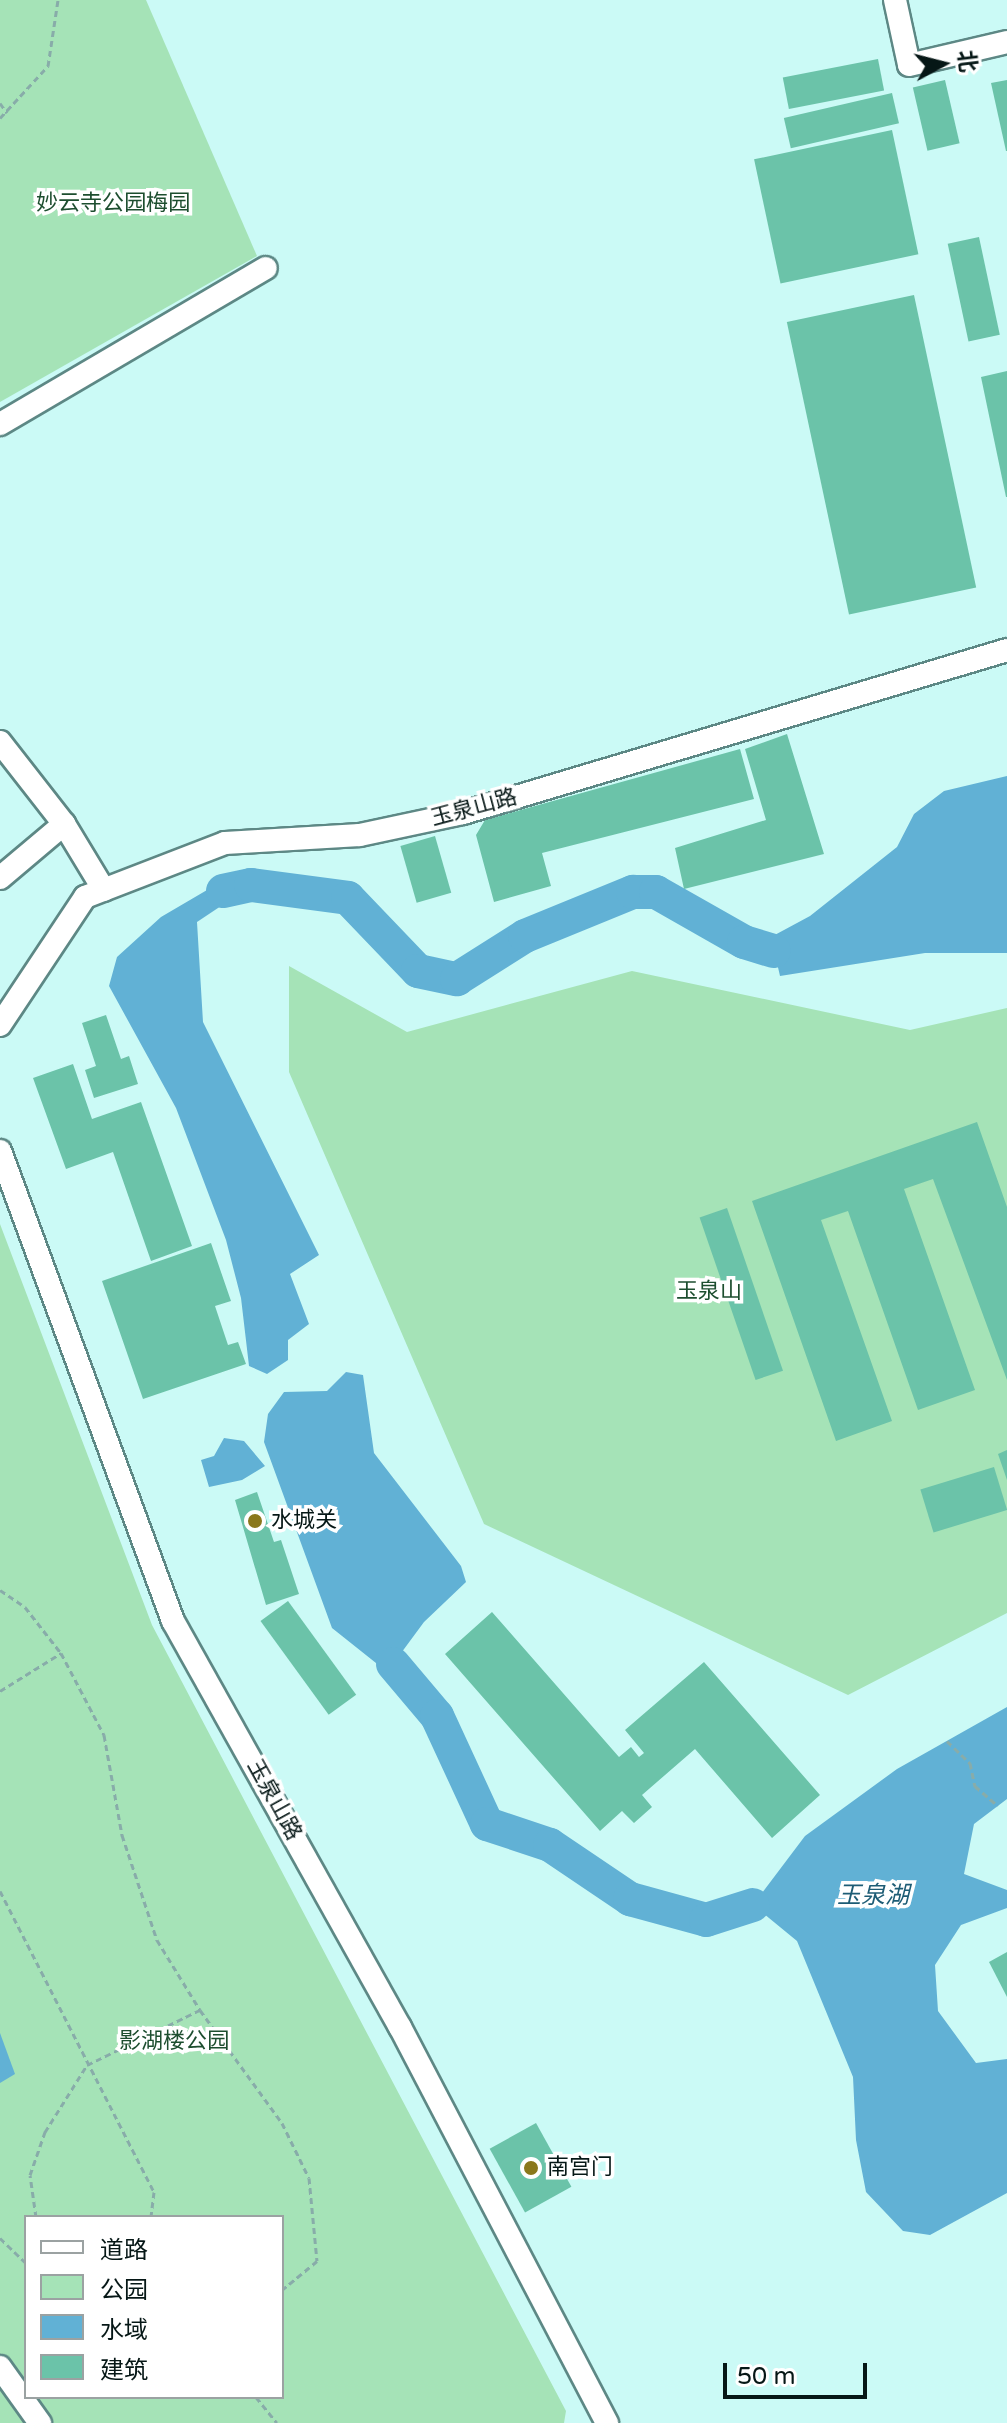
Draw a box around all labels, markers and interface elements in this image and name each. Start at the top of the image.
north arrow [903,24,983,104]
text: 北 [953,49,981,74]
park label: 妙云寺公园梅园 [36,191,190,217]
street label: 玉泉山路 [428,784,520,832]
park label: 玉泉山 [676,1279,742,1305]
place label: 水城关 [271,1508,337,1534]
marker: 水城关 [246,1512,264,1530]
street label: 玉泉山路 [241,1755,307,1845]
water label: 玉泉湖 [837,1882,909,1910]
park label: 影湖楼公园 [119,2029,229,2055]
place label: 南宫门 [547,2155,613,2181]
marker: 南宫门 [522,2159,540,2177]
legend [24,2215,284,2399]
text: 道路 [100,2236,148,2265]
text: 公园 [100,2276,148,2305]
text: 水域 [100,2316,148,2345]
scale bar [727,2347,871,2397]
text: 建筑 [100,2356,148,2385]
text: 50 m [737,2362,795,2391]

